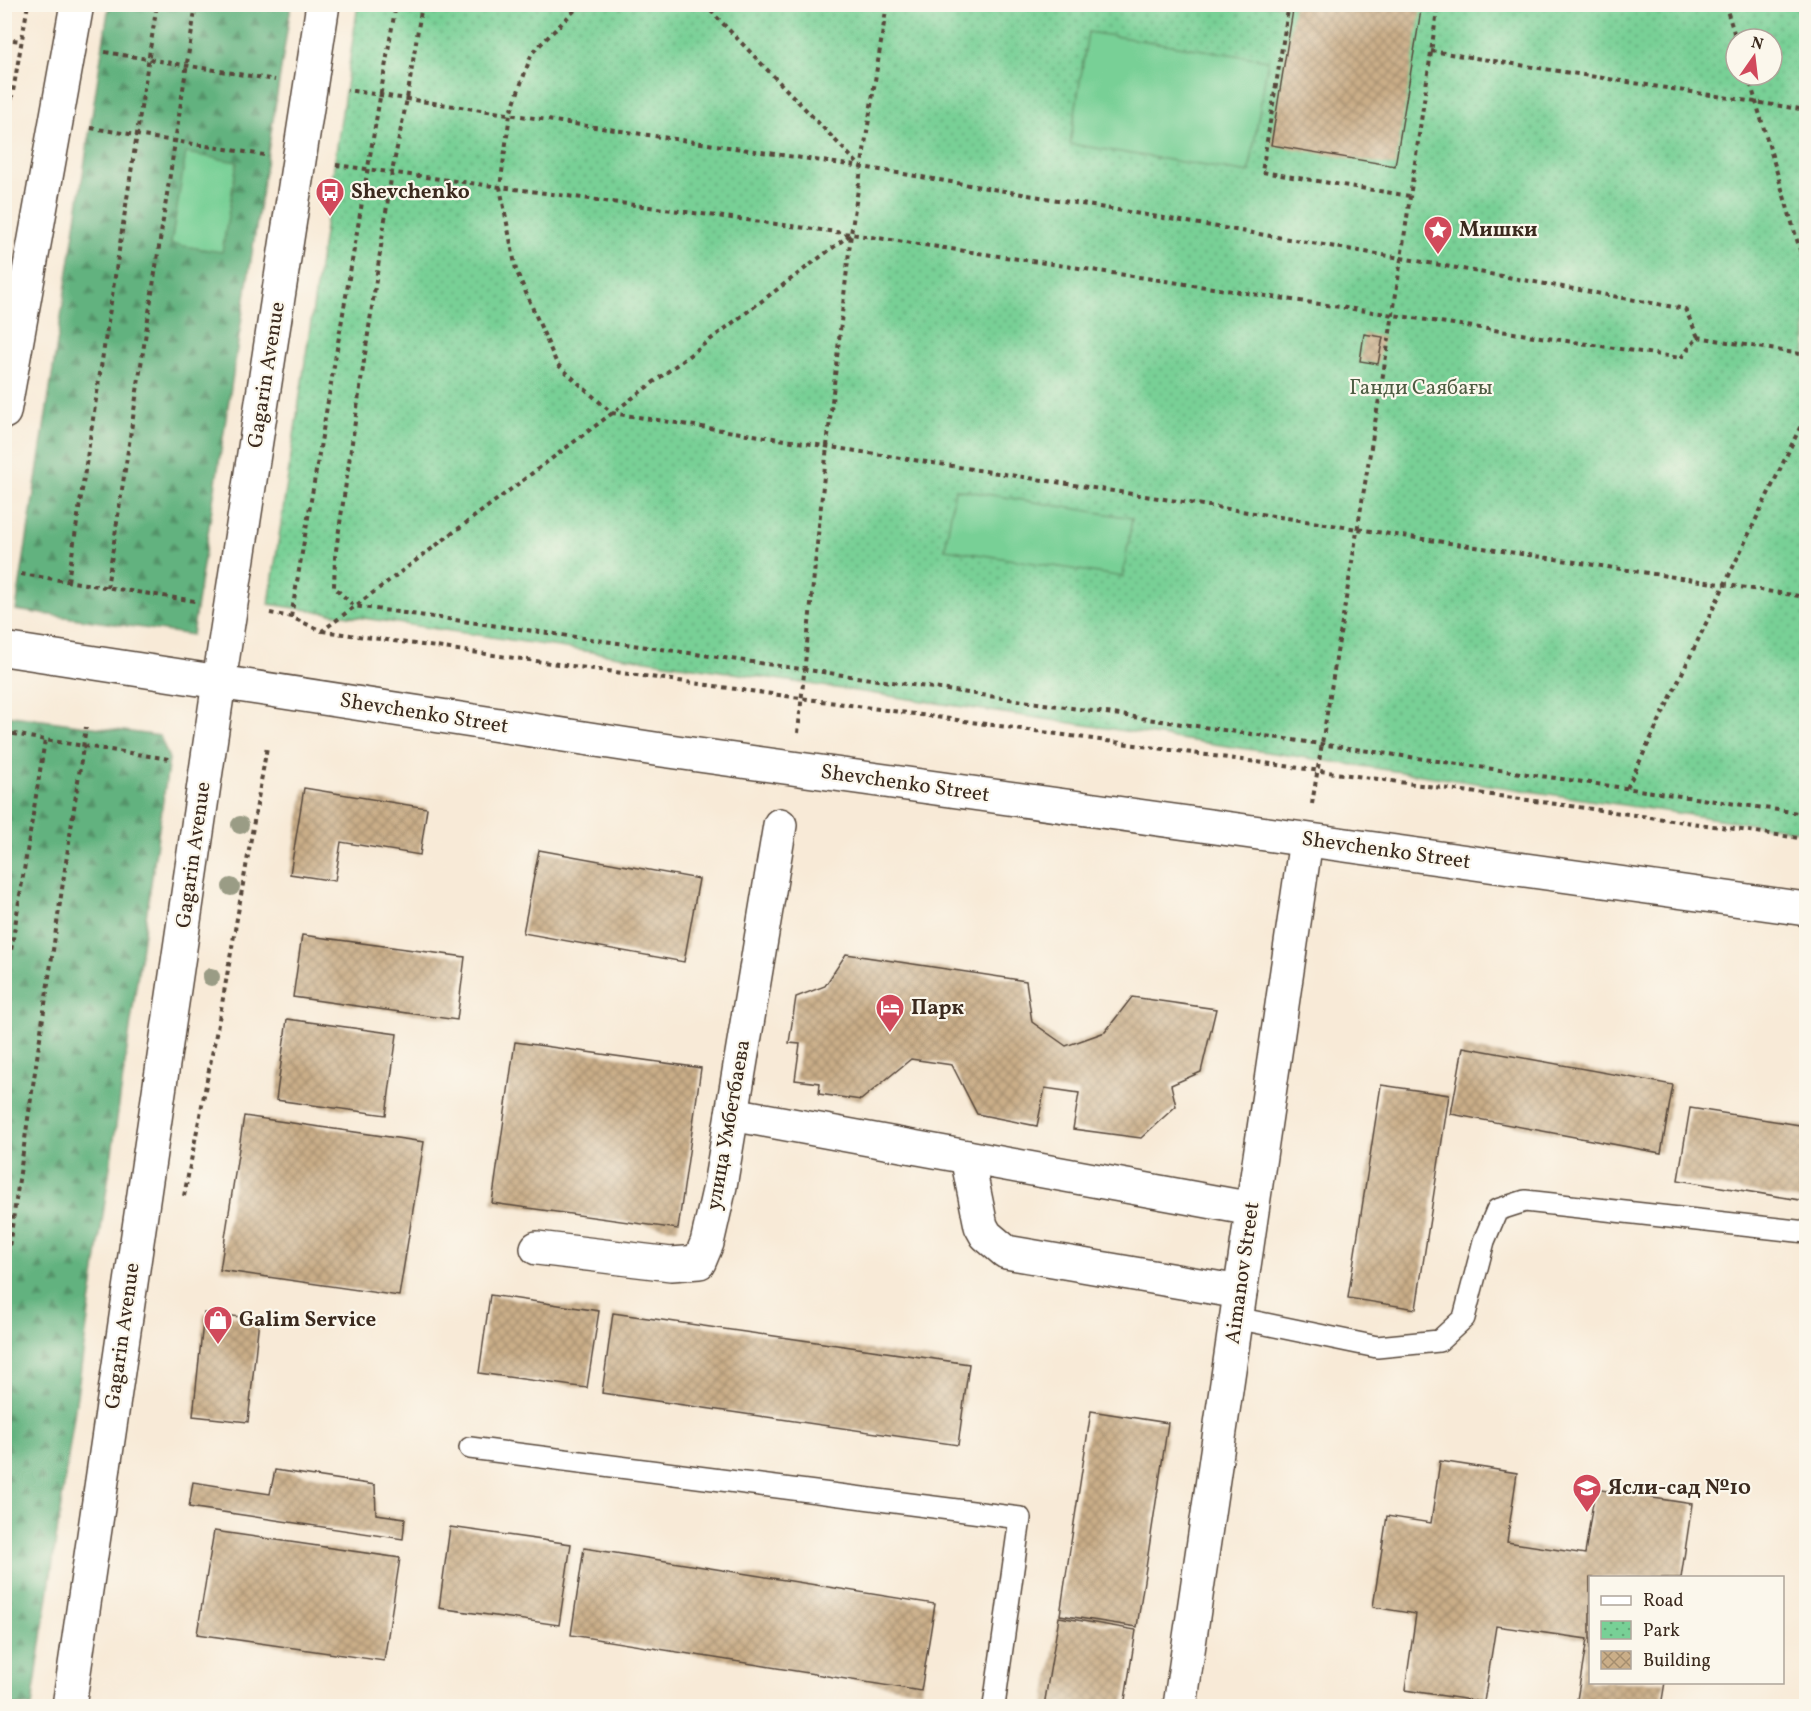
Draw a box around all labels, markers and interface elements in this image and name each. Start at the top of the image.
north arrow [1724,27,1784,87]
text: N [1749,32,1766,57]
bus stop icon: Shevchenko [314,176,346,218]
place label: Shevchenko [351,178,470,207]
place icon: Мишки [1422,214,1454,256]
place label: Мишки [1459,216,1537,245]
street label: Gagarin Avenue [241,300,293,450]
park label: Ганди Саябағы [1349,374,1493,403]
street label: Shevchenko Street [338,686,510,742]
street label: Shevchenko Street [819,758,991,810]
street label: Gagarin Avenue [169,780,219,930]
street label: Shevchenko Street [1300,825,1472,877]
hotel icon: Парк [874,992,906,1034]
place label: Парк [911,994,964,1023]
street label: улица Умбетбаева [700,1037,758,1213]
street label: Aimanov Street [1219,1200,1267,1346]
street label: Gagarin Avenue [98,1261,148,1411]
shop icon: Galim Service [202,1304,234,1346]
place label: Galim Service [239,1306,376,1335]
school or university icon: Ясли-сад №10 [1571,1472,1603,1514]
place label: Ясли-сад №10 [1608,1474,1751,1503]
legend [1589,1576,1784,1684]
text: Road [1643,1589,1684,1614]
text: Park [1643,1619,1680,1644]
text: Building [1643,1649,1711,1674]

